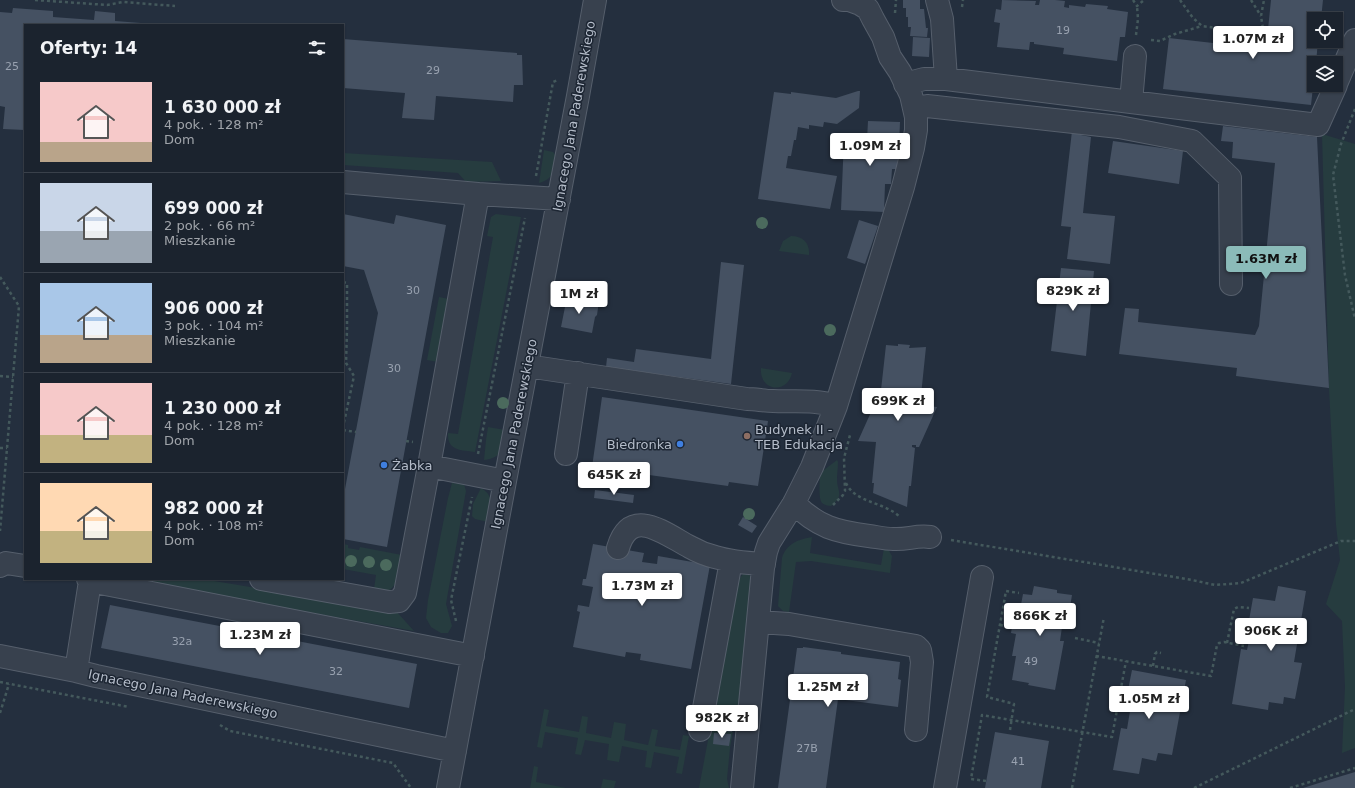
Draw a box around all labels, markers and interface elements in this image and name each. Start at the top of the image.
map controls [1307,12,1343,92]
button: locate [1307,12,1343,48]
street label: Ignacego Jana Paderewskiego [550,20,598,212]
house number: 19 [1056,24,1070,37]
pin: 1.07M zł [1212,26,1294,60]
text: 1.07M zł [1222,31,1284,46]
icon: filters [306,37,328,59]
text: Oferty: 14 [40,38,137,58]
button: layers [1307,56,1343,92]
house number: 25 [5,60,19,73]
house number: 29 [426,64,440,77]
text: 1 630 000 zł [164,97,281,117]
icon: home [72,98,120,146]
text: 4 pok. · 128 m² [164,117,264,132]
text: Dom [164,132,195,147]
pin: 1.09M zł [829,133,911,167]
text: 1.09M zł [839,138,901,153]
text: 699 000 zł [164,198,263,218]
icon: home [72,199,120,247]
text: 2 pok. · 66 m² [164,218,255,233]
text: Mieszkanie [164,233,236,248]
pin: 1.63M zł [1225,246,1307,280]
text: 1.63M zł [1235,251,1297,266]
pin: 829K zł [1036,278,1110,312]
pin: 1M zł [551,281,607,315]
text: 829K zł [1046,283,1100,298]
house number: 30 [406,284,420,297]
text: 1M zł [560,286,598,301]
text: 906 000 zł [164,298,263,318]
icon: home [72,299,120,347]
text: 3 pok. · 104 m² [164,318,264,333]
text: Mieszkanie [164,333,236,348]
street label: Ignacego Jana Paderewskiego [488,338,540,530]
house number: 30 [387,362,401,375]
pin: 699K zł [861,388,935,422]
text: 699K zł [871,393,925,408]
text: 1 230 000 zł [164,398,281,418]
icon: home [72,399,120,447]
text: 4 pok. · 128 m² [164,418,264,433]
place label: Budynek II - TEB Edukacja [754,422,843,452]
marker: Budynek II - TEB Edukacja [742,431,752,441]
text: Dom [164,433,195,448]
place label: Biedronka [607,437,672,452]
marker: Biedronka [675,439,685,449]
place label: Żabka [392,458,432,473]
marker: Żabka [379,460,389,470]
pin: 645K zł [577,462,651,496]
text: 645K zł [587,467,641,482]
text: 982 000 zł [164,498,263,518]
icon: home [72,499,120,547]
text: 4 pok. · 108 m² [164,518,264,533]
text: Dom [164,533,195,548]
pin: 1.73M zł [601,573,683,607]
text: 1.73M zł [611,578,673,593]
pin: 866K zł [1003,603,1077,637]
text: 866K zł [1013,608,1067,623]
pin: 906K zł [1234,618,1308,652]
pin: 1.23M zł [219,622,301,656]
text: 906K zł [1244,623,1298,638]
text: 1.23M zł [229,627,291,642]
house number: 32a [172,635,192,648]
house number: 49 [1024,655,1038,668]
house number: 32 [329,665,343,678]
street label: Ignacego Jana Paderewskiego [87,667,279,721]
pin: 1.25M zł [787,674,869,708]
text: 1.25M zł [797,679,859,694]
pin: 1.05M zł [1108,686,1190,720]
text: 1.05M zł [1118,691,1180,706]
pin: 982K zł [685,705,759,739]
text: 982K zł [695,710,749,725]
house number: 27B [796,742,818,755]
house number: 41 [1011,755,1025,768]

